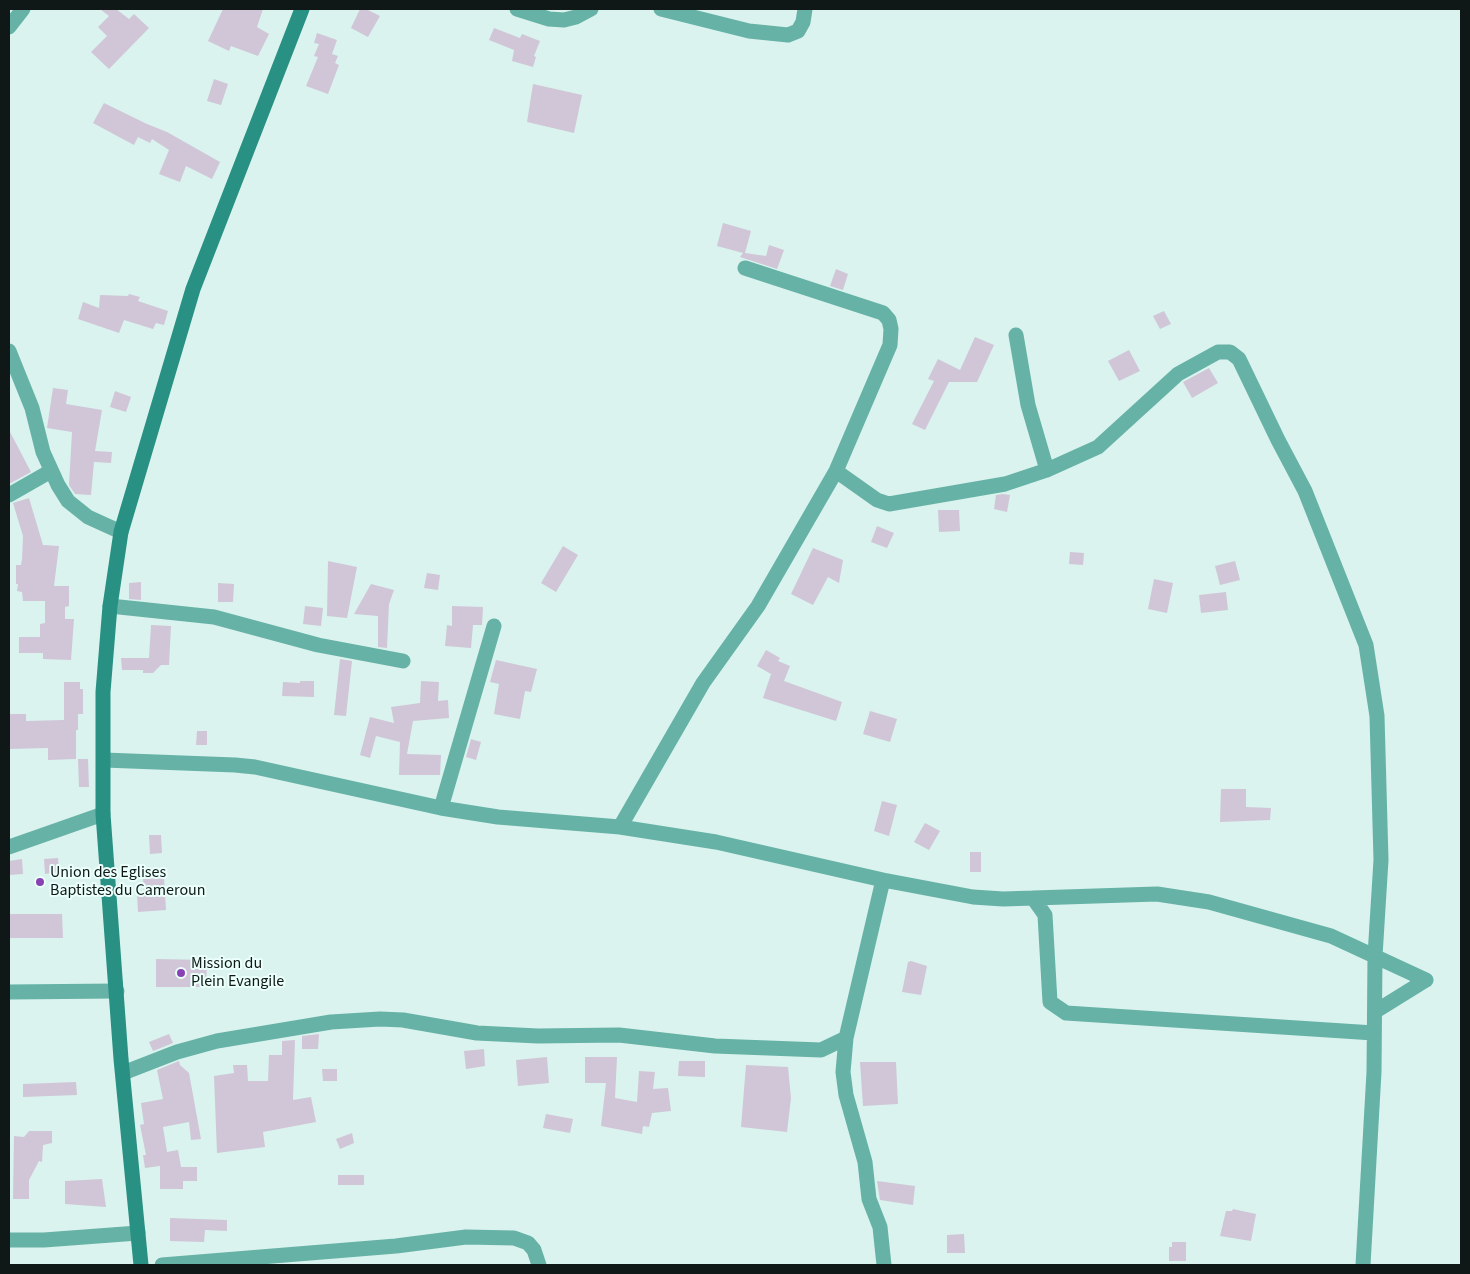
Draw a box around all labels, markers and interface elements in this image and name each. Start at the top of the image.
place label: Union des Eglises Baptistes du Cameroun [50,863,206,901]
marker: Union des Eglises Baptistes du Cameroun [34,876,46,888]
place label: Mission du Plein Evangile [191,954,284,992]
marker: Mission du Plein Evangile [175,967,187,979]

